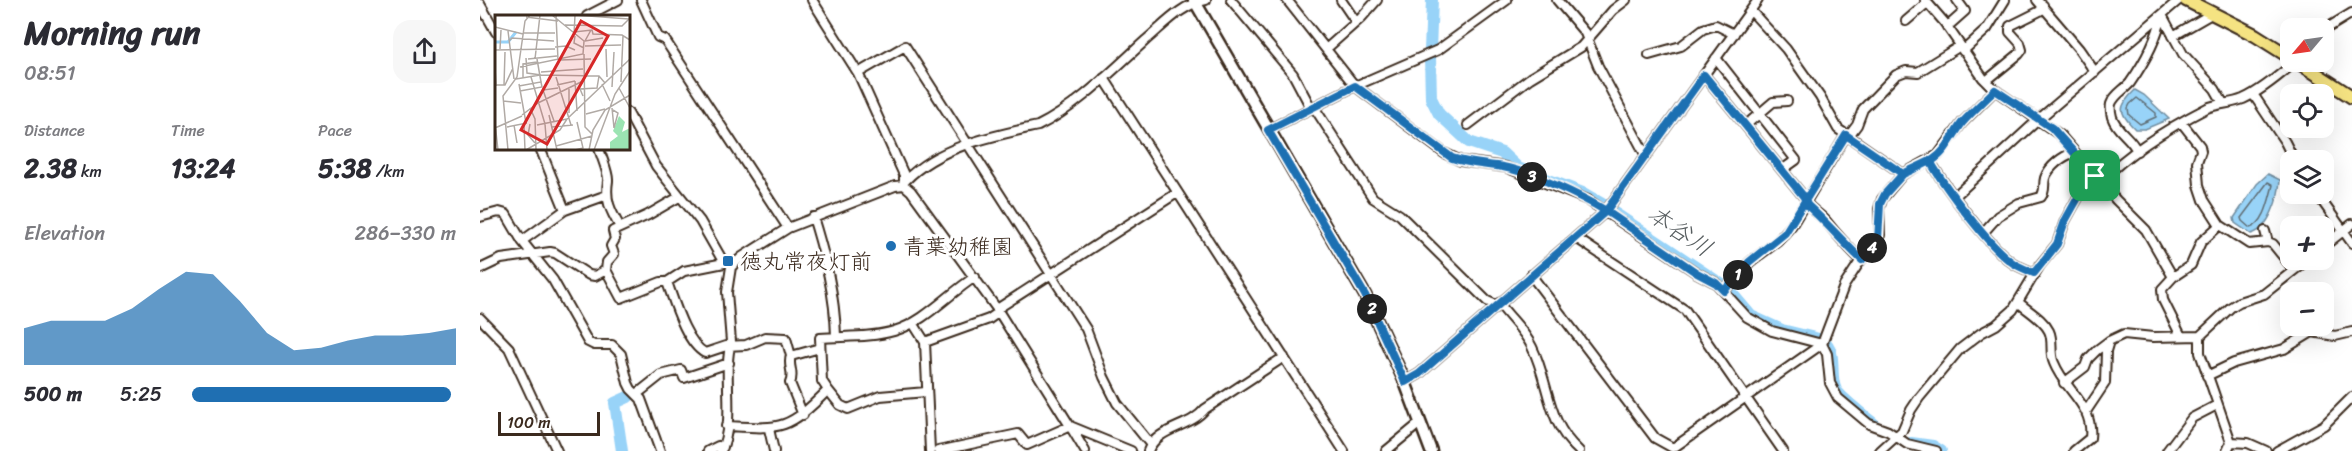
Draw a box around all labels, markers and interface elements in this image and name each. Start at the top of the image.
text: Morning run [24,4,200,62]
inset map [495,15,630,150]
north arrow [2280,18,2334,72]
map controls [2280,18,2334,336]
button: share [393,20,456,83]
text: 08:51 [24,56,76,91]
button: locate [2280,84,2334,138]
text: Distance [24,116,85,145]
text: Time [171,116,205,145]
text: Pace [318,116,352,145]
text: 2.38 [24,145,77,191]
text: 13:24 [171,145,236,191]
text: 5:38 [318,145,372,191]
pin [2069,150,2120,201]
button: layers [2280,150,2334,204]
text: km [77,157,102,186]
text: /km [372,157,405,186]
icon: arrive [2078,159,2111,192]
pin: 3 [1517,162,1547,192]
text: 3 [1528,162,1536,191]
water label: 本谷川 [1638,193,1722,269]
text: Elevation [24,216,105,251]
text: 286–330 m [355,216,456,251]
button: + [2280,216,2334,270]
place label: 青葉幼稚園 [903,227,1013,266]
pin: 4 [1857,233,1887,263]
text: 4 [1867,233,1877,262]
marker: 青葉幼稚園 [884,239,898,253]
place label: 徳丸常夜灯前 [740,242,872,281]
marker: 徳丸常夜灯前 [721,254,735,268]
pin: 1 [1723,260,1753,290]
text: 1 [1735,260,1741,289]
button: − [2280,282,2334,336]
pin: 2 [1357,294,1387,324]
text: 2 [1367,294,1377,323]
text: 500 m [24,377,82,412]
text: 5:25 [120,377,162,412]
text: 100 m [507,408,551,437]
scale bar [498,409,600,436]

